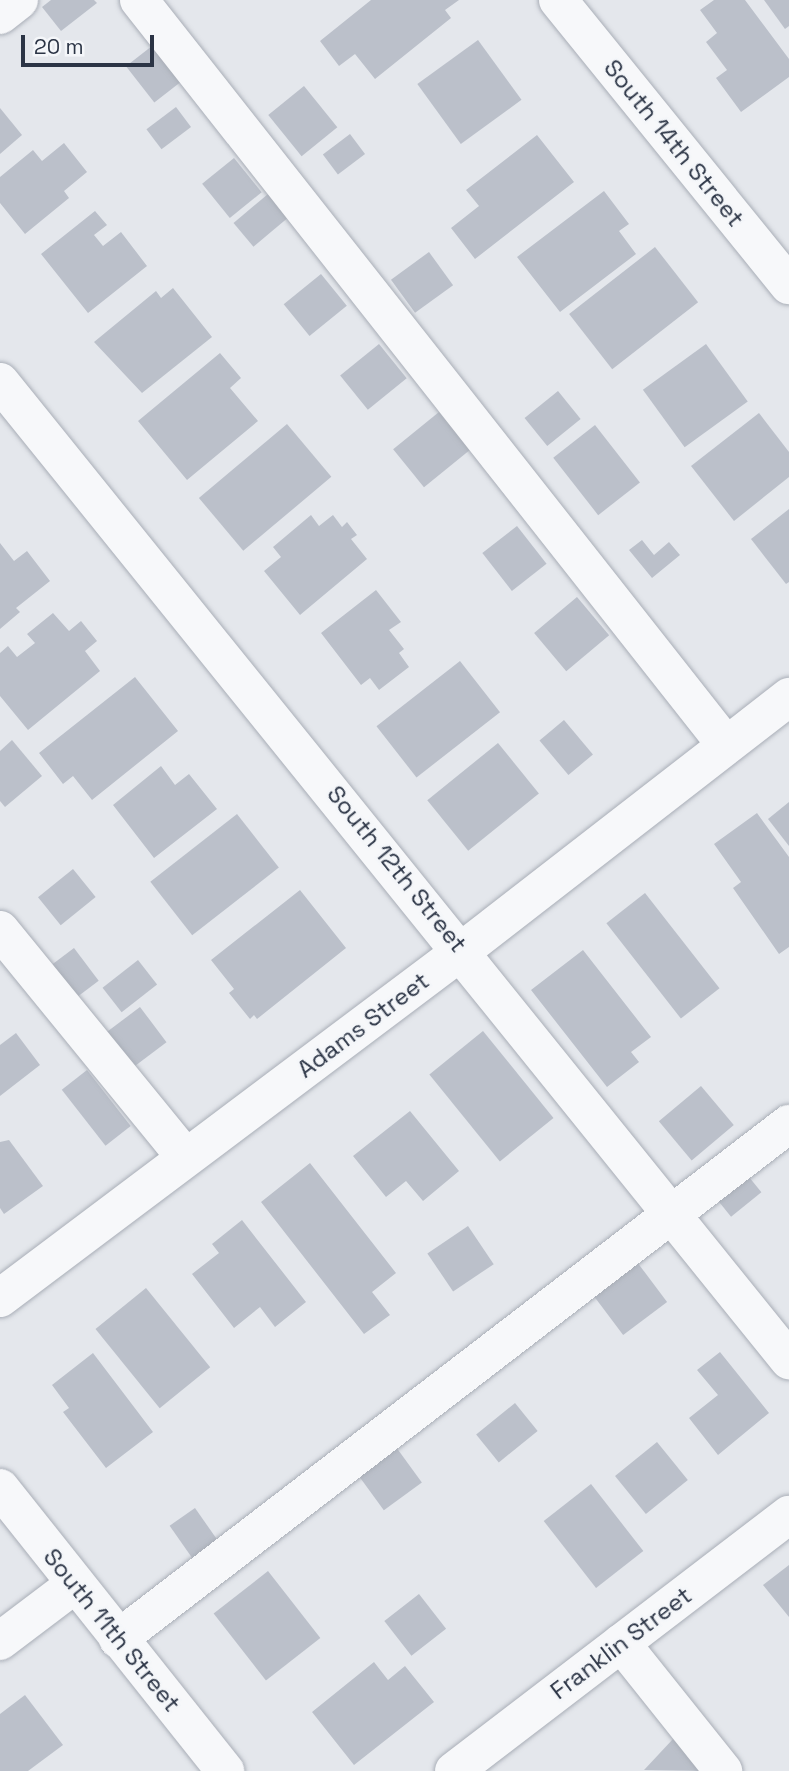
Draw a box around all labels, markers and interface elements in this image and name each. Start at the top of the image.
scale bar [24,21,158,65]
text: 20 m [34,33,84,60]
street label: South 14th Street [598,54,750,232]
street label: South 12th Street [321,780,473,958]
street label: Adams Street [292,966,434,1084]
street label: South 11th Street [37,1543,187,1717]
street label: Franklin Street [545,1581,697,1705]

